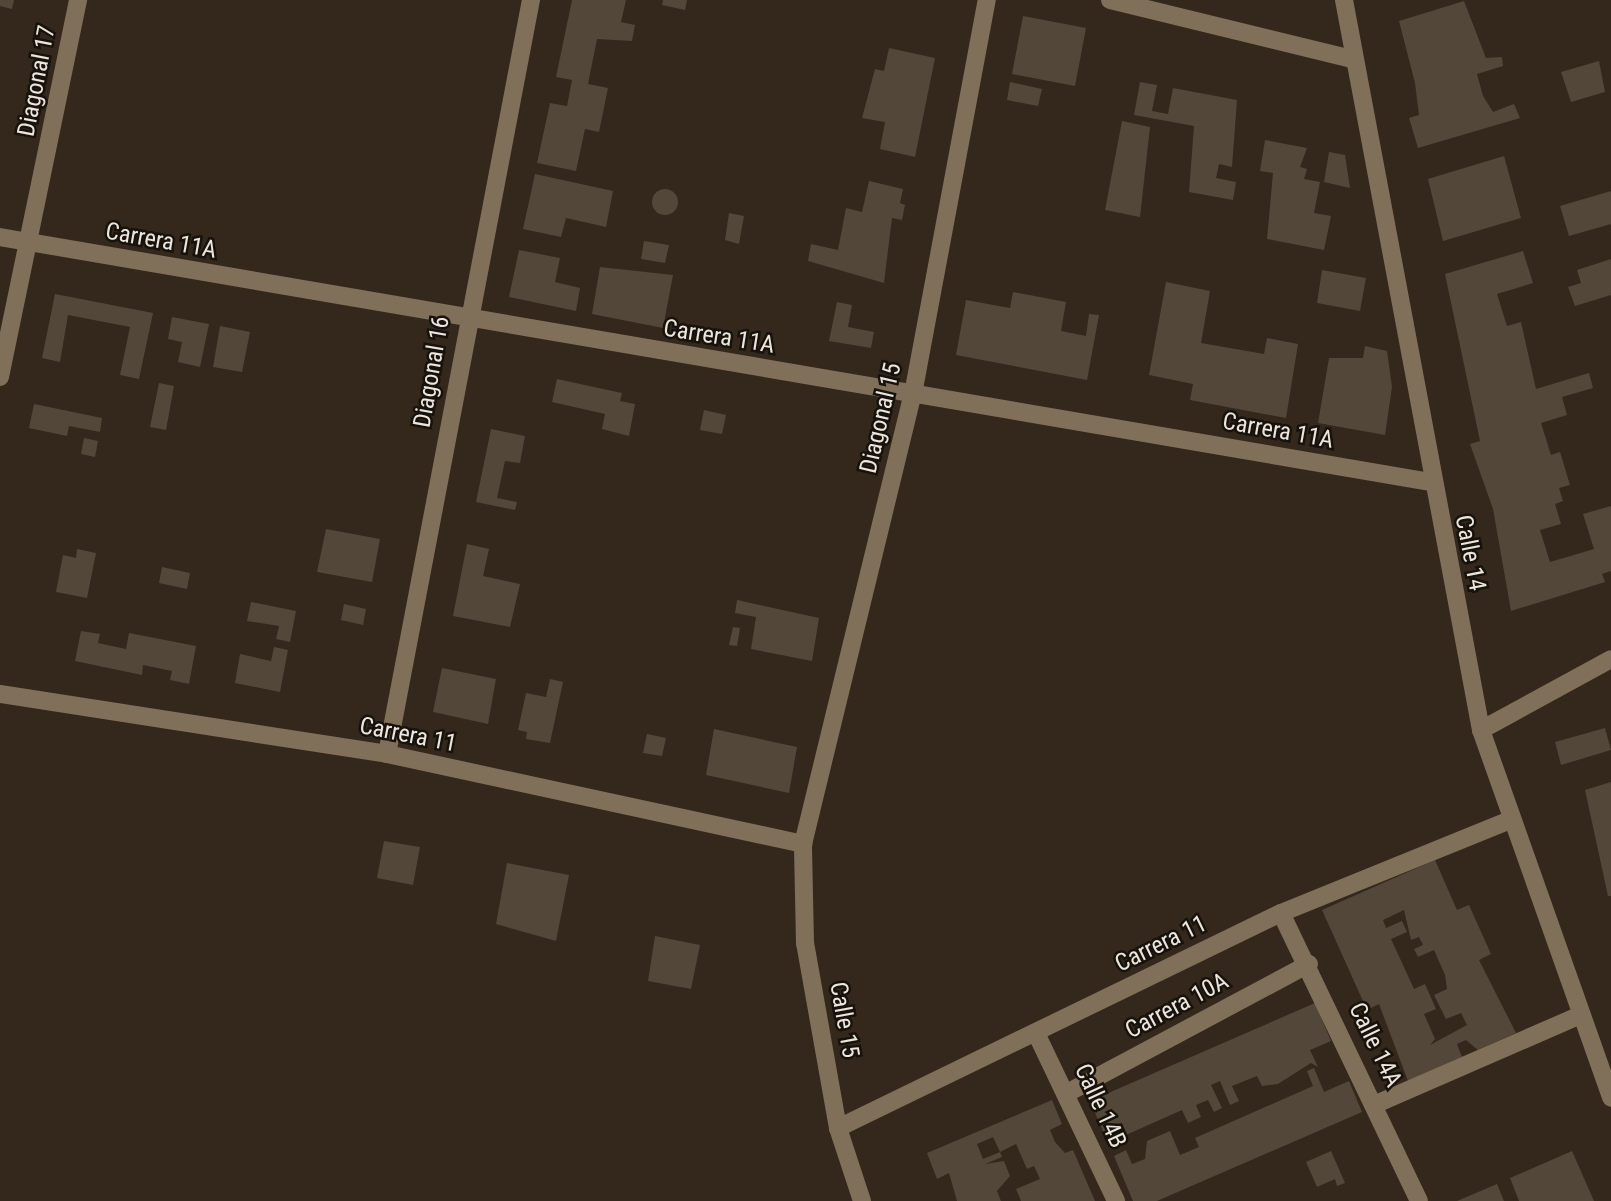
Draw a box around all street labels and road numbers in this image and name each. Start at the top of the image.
street label: Diagonal 17 [12,23,62,139]
street label: Carrera 11A [103,217,219,265]
street label: Diagonal 16 [408,314,456,430]
street label: Carrera 11A [661,314,777,360]
street label: Diagonal 15 [854,360,908,476]
street label: Carrera 11A [1220,407,1336,455]
street label: Calle 14 [1449,513,1491,593]
street label: Carrera 11 [357,711,459,759]
street label: Carrera 11 [1111,910,1211,978]
street label: Carrera 10A [1121,967,1233,1045]
street label: Calle 15 [823,980,865,1060]
street label: Calle 14A [1342,998,1408,1092]
street label: Calle 14B [1068,1059,1132,1153]

